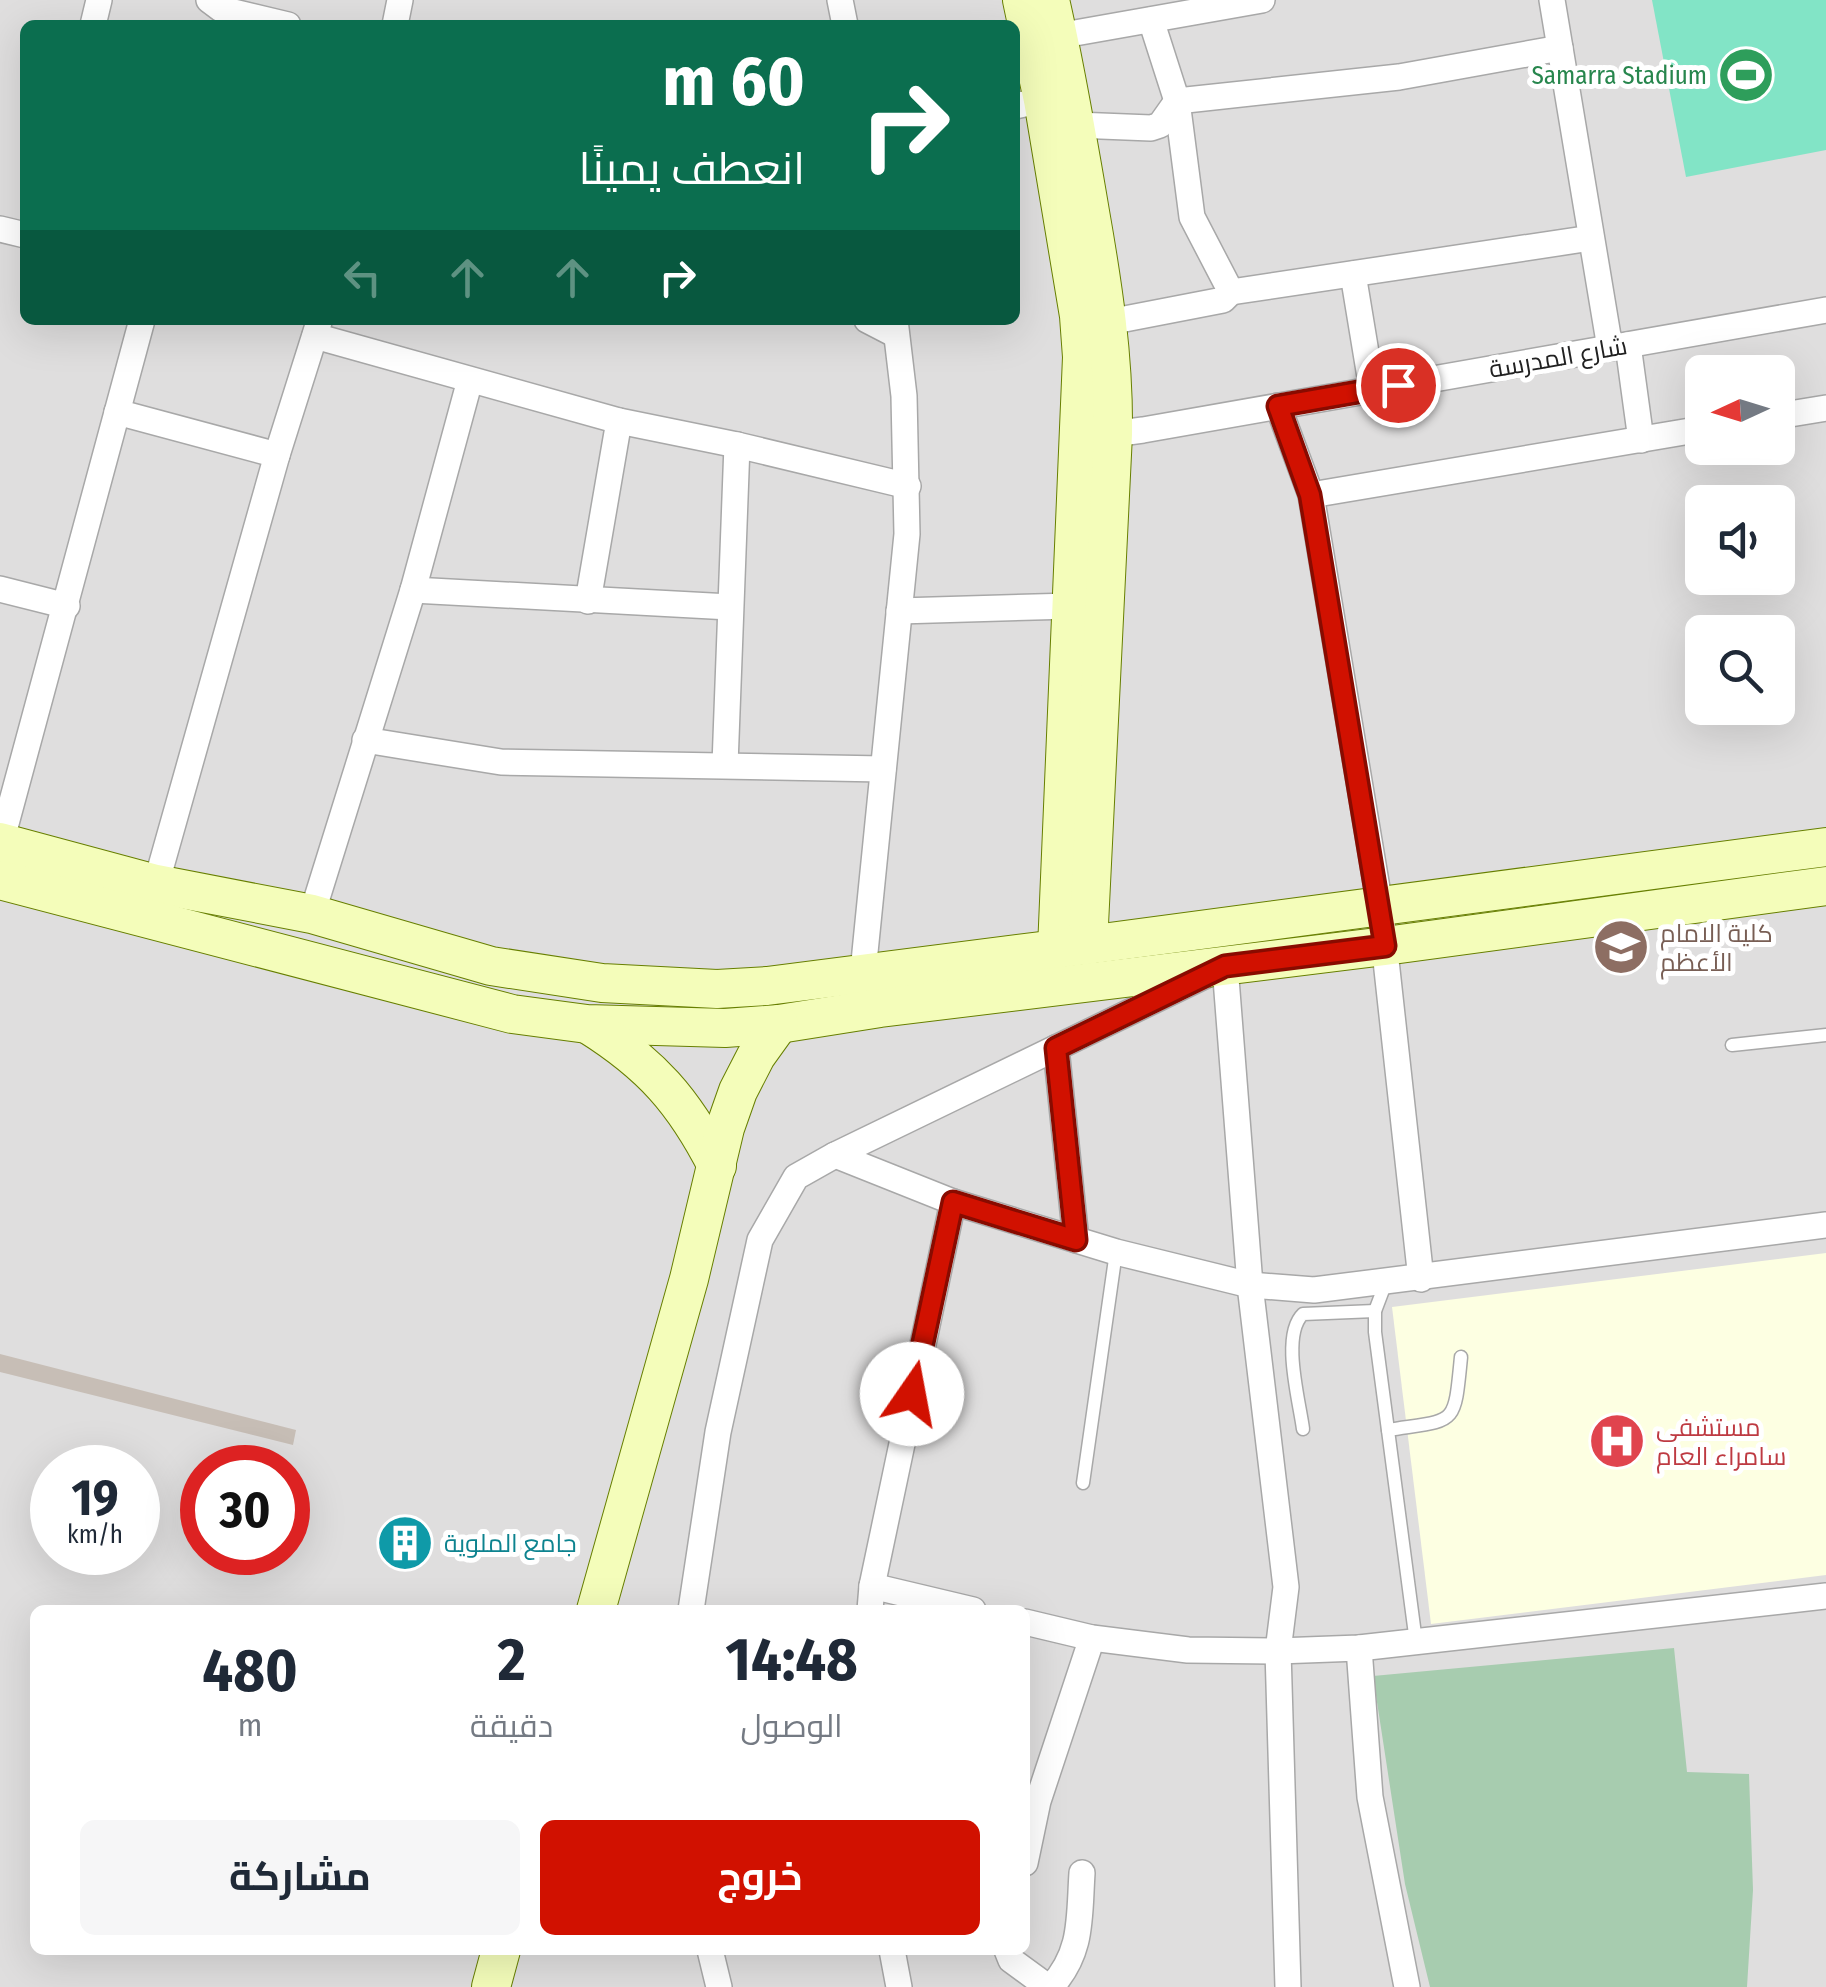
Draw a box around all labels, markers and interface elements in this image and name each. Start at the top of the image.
text: 60 m [662,40,805,124]
sports icon: Samarra Stadium [1716,45,1776,105]
icon: right [840,60,970,190]
place label: Samarra Stadium [1531,61,1707,91]
text: انعطف يمينًا [578,142,805,196]
icon: left [335,250,390,305]
icon: ahead [440,250,495,305]
icon: ahead [545,250,600,305]
icon: right [650,250,705,305]
street label: شارع المدرسة [1487,331,1630,386]
pin [1356,343,1441,428]
north arrow [1685,355,1795,465]
map controls [1685,355,1795,725]
icon: arrive [1371,358,1426,413]
button: sound [1685,485,1795,595]
button: search [1685,615,1795,725]
school or university icon: كلية الامام الأعظم [1591,917,1651,977]
place label: كلية الامام الأعظم [1660,919,1773,980]
position arrow [860,1342,964,1446]
hospital icon: مستشفى سامراء العام [1587,1411,1647,1471]
place label: مستشفى سامراء العام [1656,1413,1786,1474]
speed limit sign: 30 [180,1445,310,1575]
text: 19 [71,1468,118,1528]
building icon: جامع الملوية [375,1513,435,1573]
text: km/h [67,1520,123,1550]
place label: جامع الملوية [444,1529,577,1560]
text: 2 [498,1624,525,1696]
text: 14:48 [726,1624,858,1696]
text: 480 [202,1635,298,1707]
text: m [238,1706,262,1744]
text: دقيقة [470,1707,553,1745]
text: الوصول [741,1707,843,1745]
button: مشاركة [80,1820,520,1935]
button: خروج [540,1820,980,1935]

